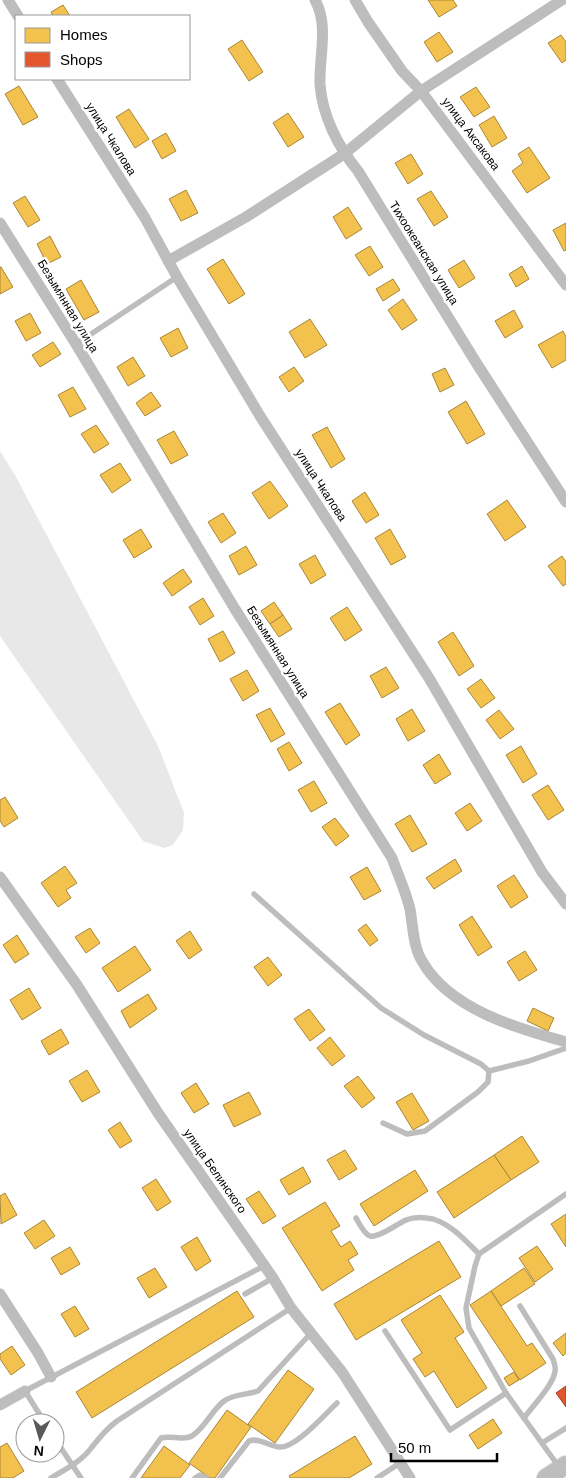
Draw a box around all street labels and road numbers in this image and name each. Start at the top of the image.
street label: улица Аксакова [439,95,503,173]
street label: улица Чкалова [83,100,139,178]
street label: Тихоокеанская улица [387,199,462,307]
street label: Безымянная улица [35,257,101,355]
street label: улица Чкалова [292,446,350,524]
street label: Безымянная улица [244,603,312,701]
street label: улица Белинского [181,1126,249,1216]

